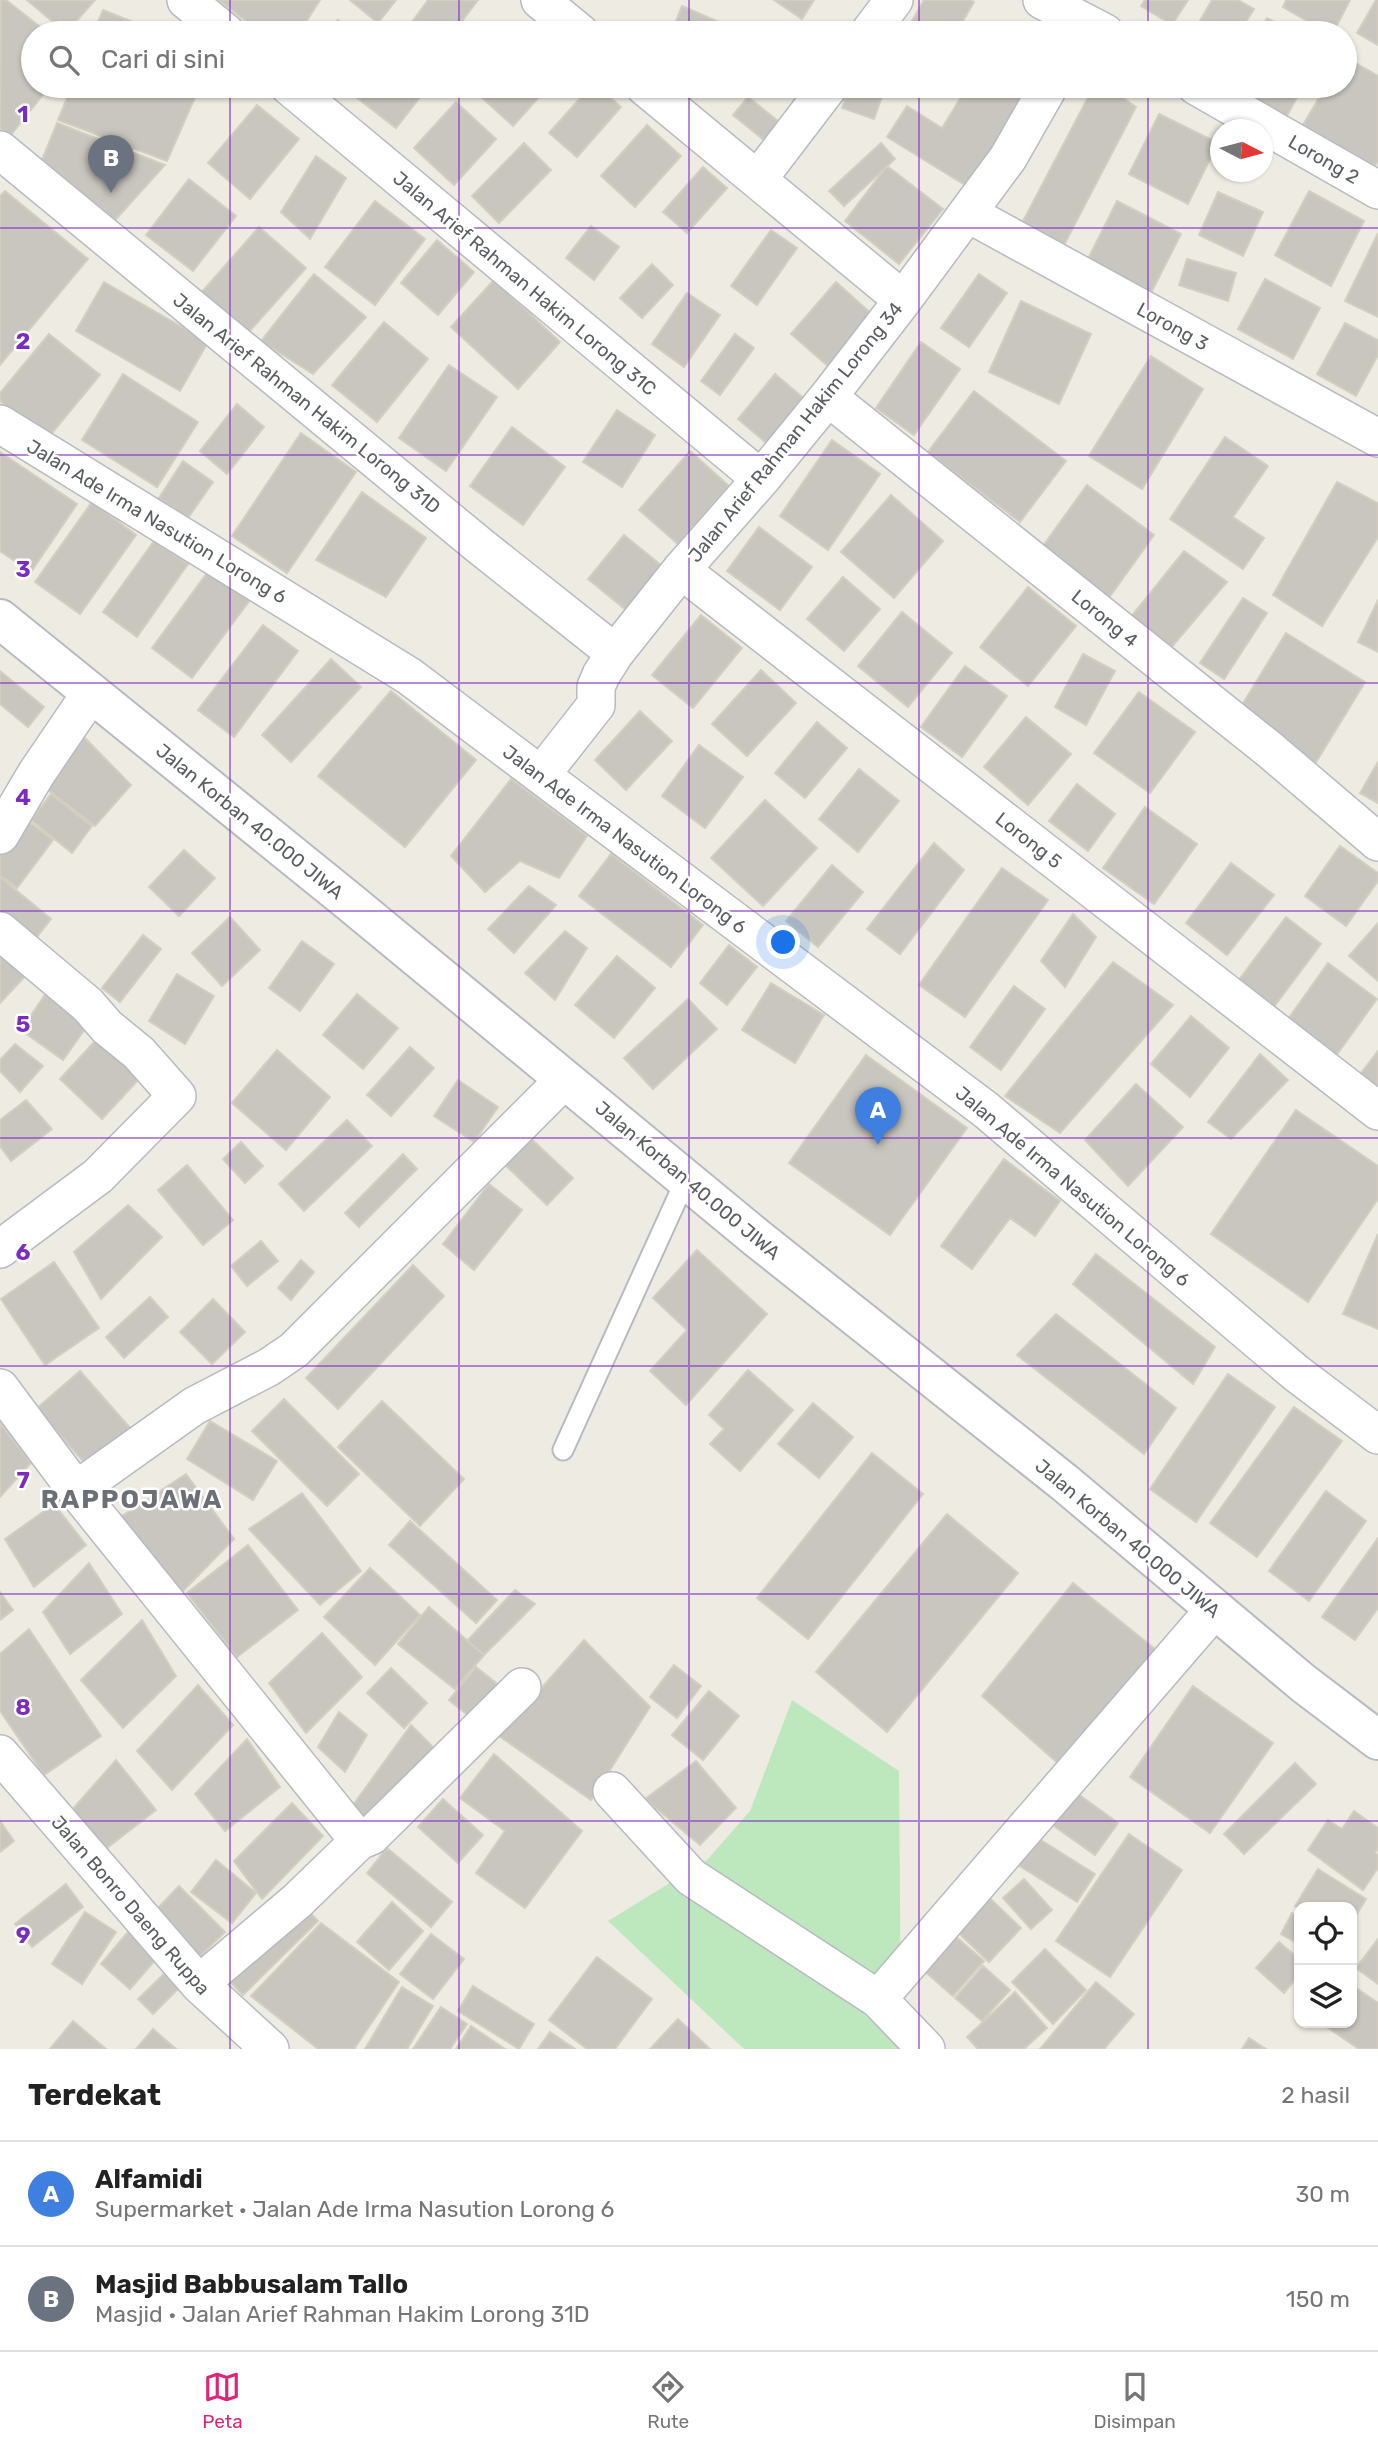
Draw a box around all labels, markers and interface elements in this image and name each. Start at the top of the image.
search box [21,21,1357,98]
icon: search [45,41,83,79]
text: Cari di sini [101,44,225,75]
text: 1 [17,100,29,128]
north arrow [1210,119,1273,182]
street label: Lorong 2 [1284,130,1363,189]
pin: B [88,135,134,193]
street label: Jalan Arief Rahman Hakim Lorong 31C [388,166,661,400]
street label: Jalan Arief Rahman Hakim Lorong 31D [168,288,445,518]
street label: Jalan Arief Rahman Hakim Lorong 34 [683,297,908,567]
street label: Lorong 3 [1133,297,1213,355]
text: 2 [16,327,30,355]
street label: Jalan Ade Irma Nasution Lorong 6 [23,435,291,608]
text: 3 [15,555,31,583]
street label: Lorong 4 [1067,585,1143,652]
street label: Jalan Korban 40.000 JIWA [151,739,348,904]
street label: Jalan Ade Irma Nasution Lorong 6 [498,740,751,939]
text: 4 [15,783,31,811]
street label: Lorong 5 [991,807,1067,874]
your location [766,925,800,959]
text: 5 [16,1010,31,1038]
street label: Jalan Ade Irma Nasution Lorong 6 [951,1081,1195,1291]
pin: A [855,1087,901,1145]
street label: Jalan Korban 40.000 JIWA [591,1096,785,1265]
text: 6 [16,1238,31,1266]
street label: Jalan Korban 40.000 JIWA [1031,1454,1225,1623]
text: 7 [16,1466,30,1494]
district label: RAPPOJAWA [41,1484,223,1515]
text: 8 [15,1693,31,1721]
street label: Jalan Bonro Daeng Ruppa [46,1811,215,2000]
map controls [1294,1902,1357,2028]
button: locate [1294,1902,1357,1965]
text: 9 [16,1921,30,1949]
button: layers [1294,1965,1357,2028]
text: Terdekat [28,2077,161,2113]
text: 2 hasil [1281,2081,1350,2109]
text: Alfamidi [95,2164,203,2195]
text: A [43,2180,59,2208]
text: 30 m [1295,2180,1350,2208]
text: Supermarket · Jalan Ade Irma Nasution Lorong 6 [95,2195,614,2223]
text: Masjid Babbusalam Tallo [95,2269,408,2300]
text: B [43,2285,59,2313]
text: 150 m [1286,2285,1350,2313]
text: Masjid · Jalan Arief Rahman Hakim Lorong 31D [95,2300,590,2328]
tab: Peta [202,2368,243,2433]
tab: Rute [647,2368,689,2433]
tab: Disimpan [1094,2368,1176,2433]

